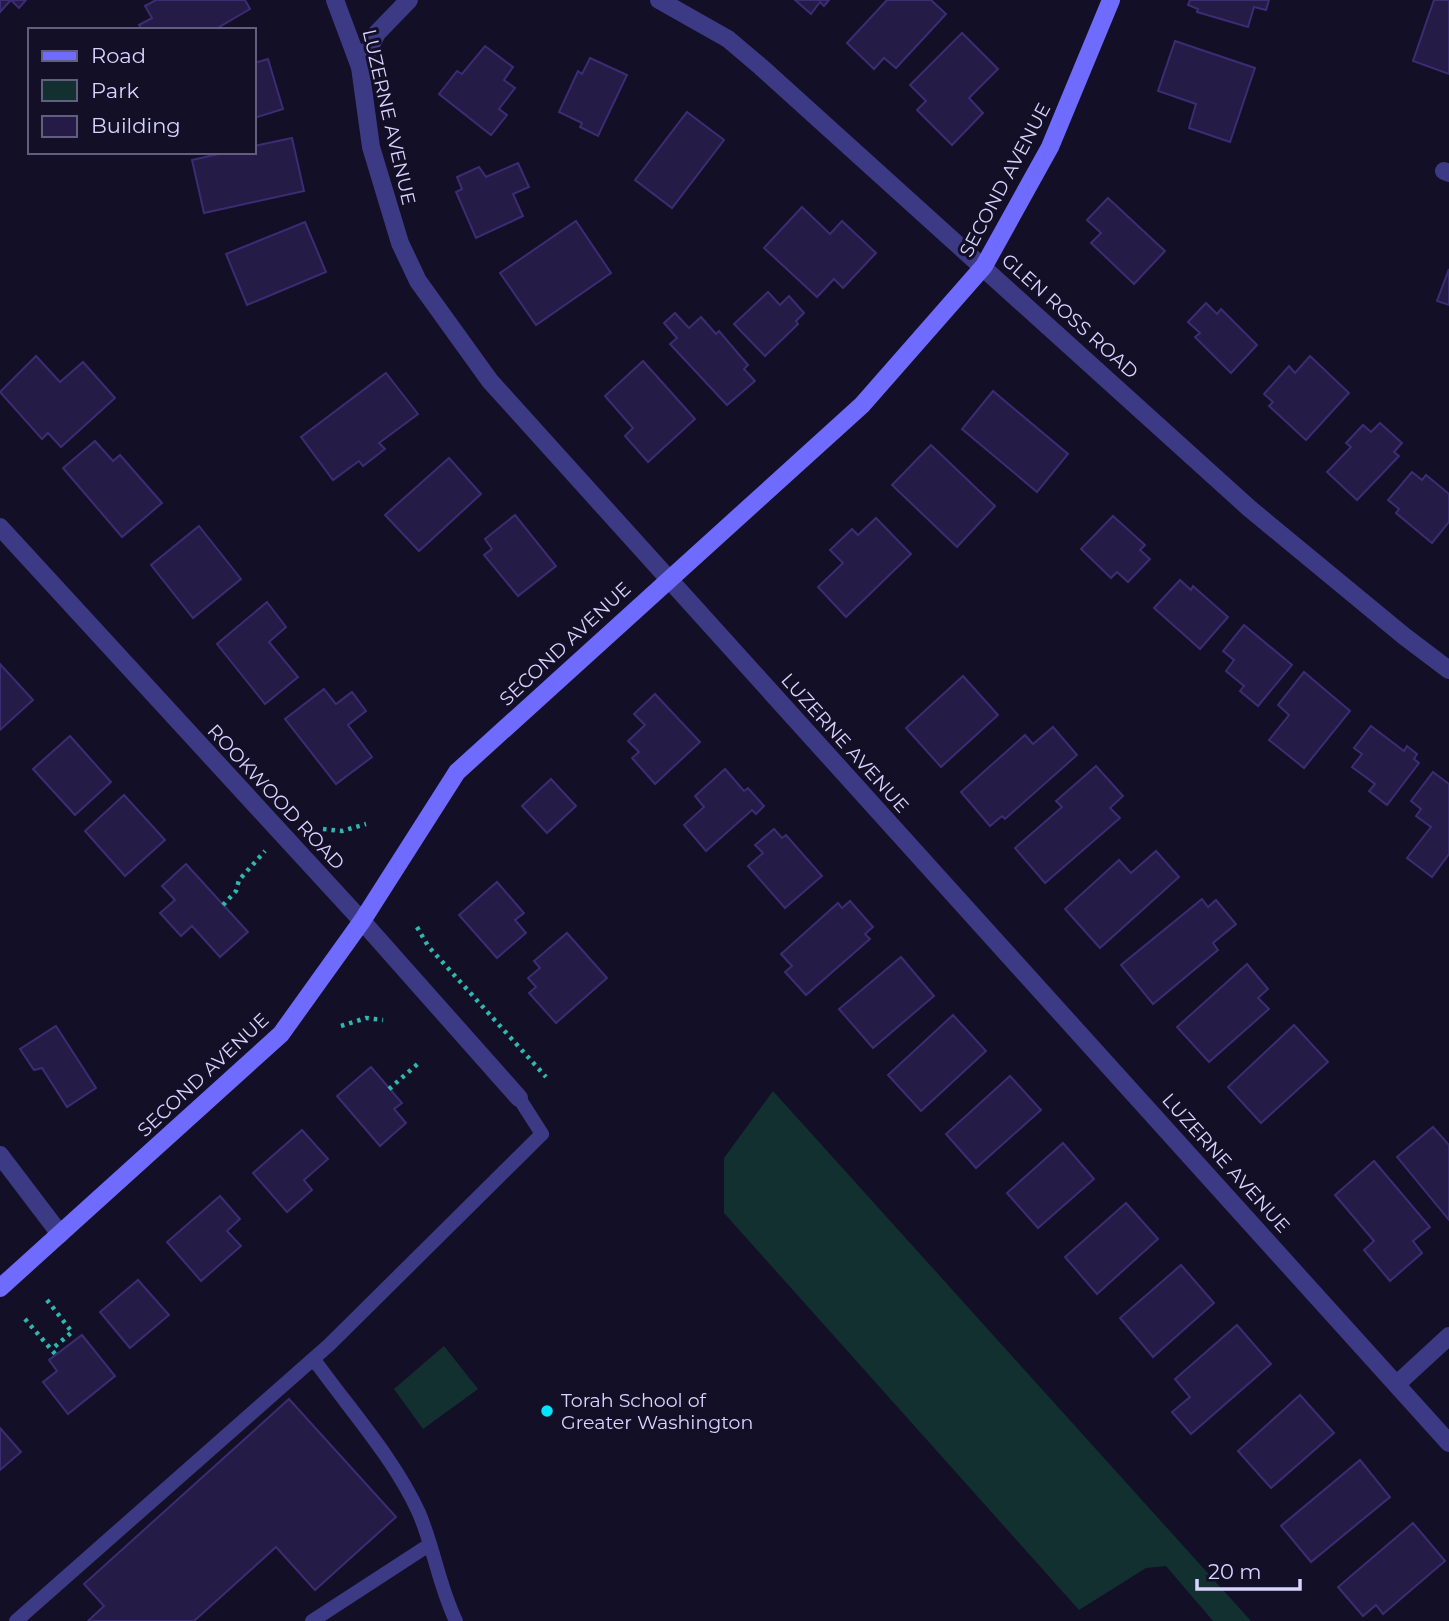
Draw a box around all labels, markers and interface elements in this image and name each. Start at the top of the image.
street label: LUZERNE AVENUE [358,27,420,207]
legend [28,28,256,154]
text: Road [91,43,146,68]
text: Park [91,78,139,103]
street label: SECOND AVENUE [955,99,1055,261]
text: Building [91,113,181,138]
street label: GLEN ROSS ROAD [997,249,1143,383]
street label: SECOND AVENUE [495,577,635,711]
street label: LUZERNE AVENUE [776,669,914,817]
street label: ROOKWOOD ROAD [203,720,349,874]
street label: SECOND AVENUE [133,1008,273,1142]
street label: LUZERNE AVENUE [1157,1089,1295,1237]
place label: Torah School of Greater Washington [561,1389,753,1434]
marker: Torah School of Greater Washington [539,1403,555,1419]
scale bar [1197,1548,1300,1592]
text: 20 m [1208,1559,1262,1584]

